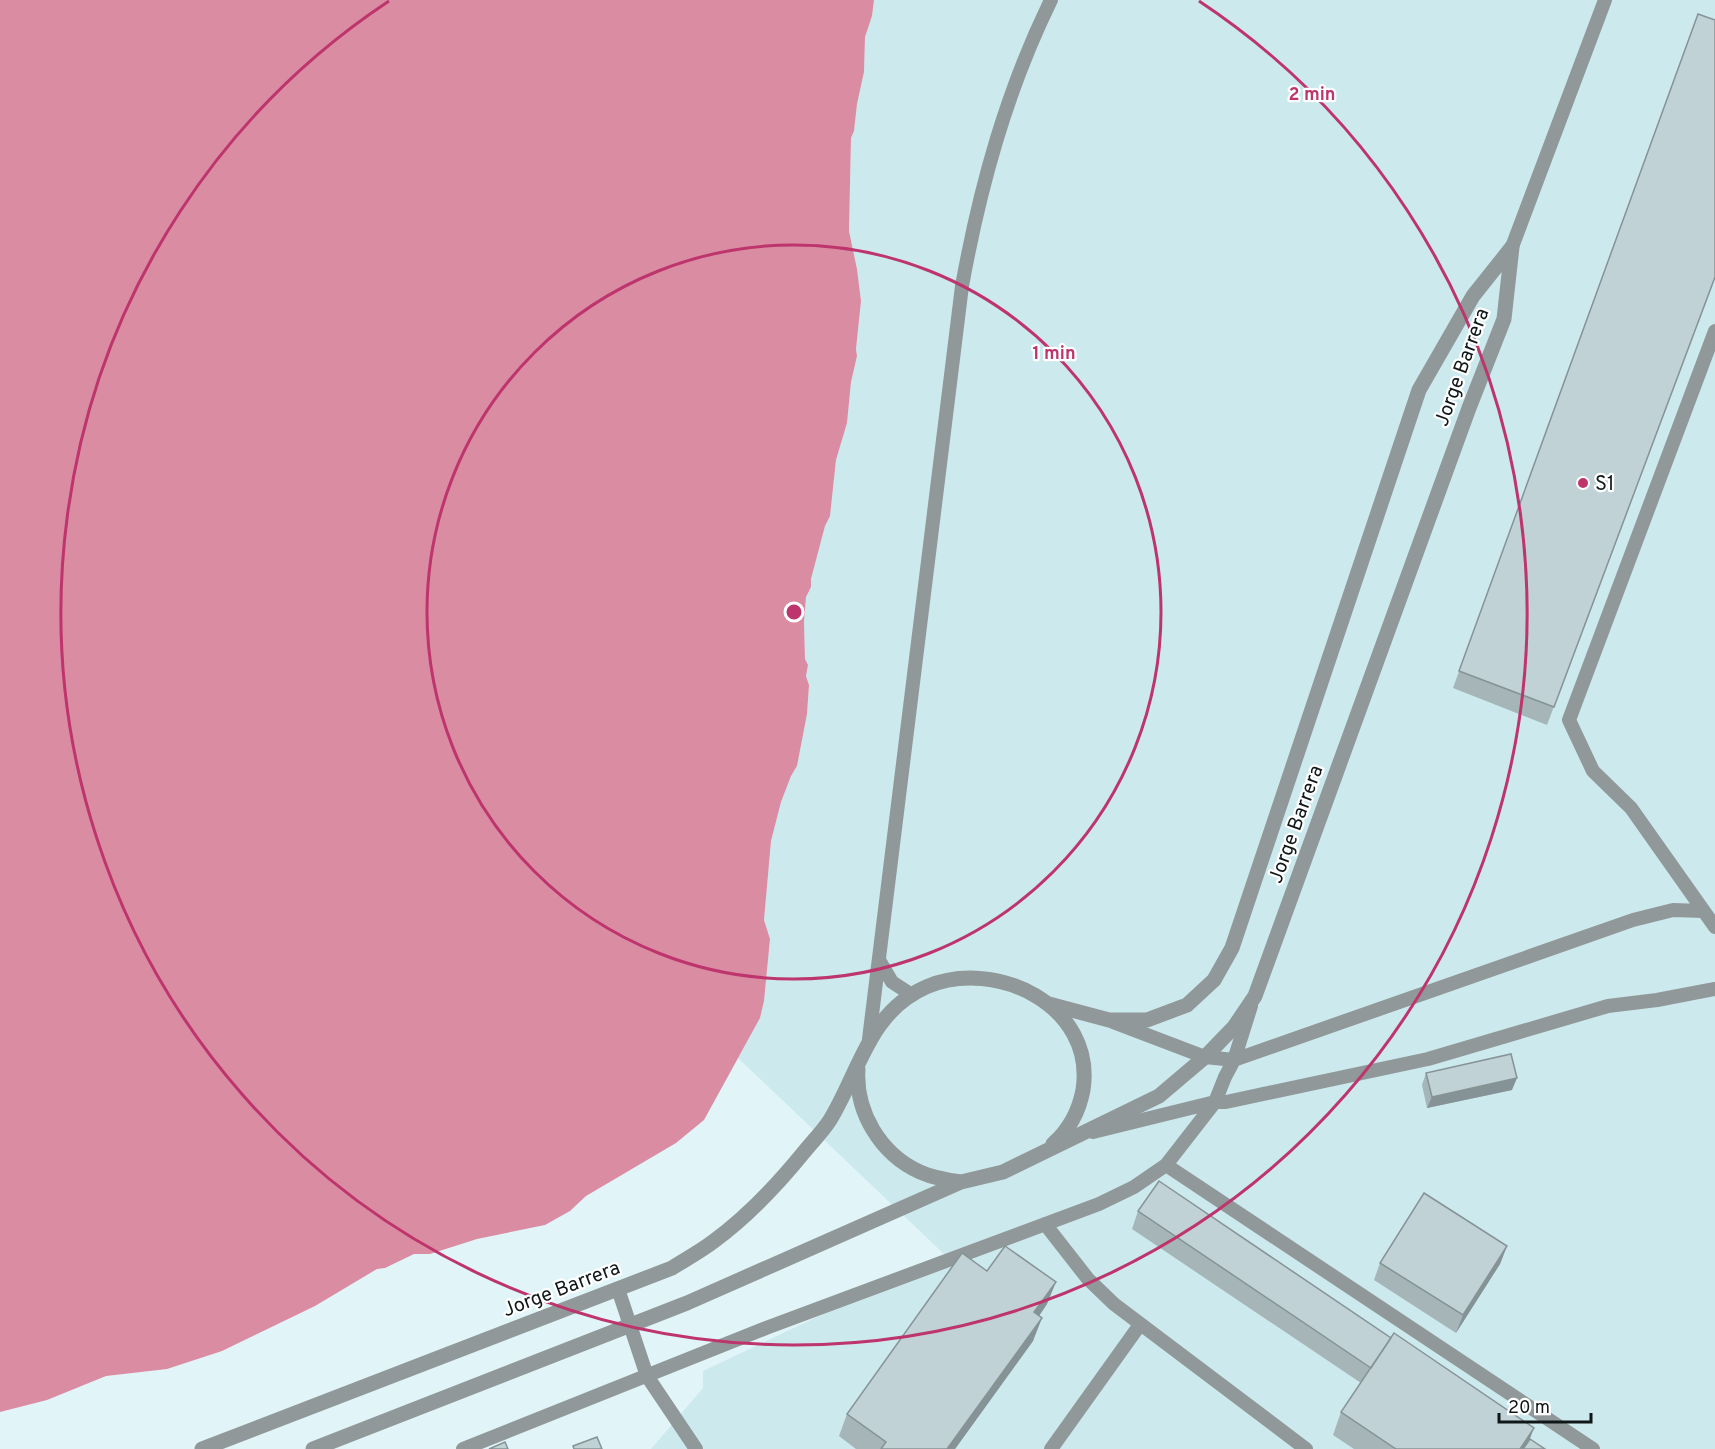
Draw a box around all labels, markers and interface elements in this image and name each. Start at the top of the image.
text: 2 min [1288,84,1336,107]
street label: Jorge Barrera [1429,305,1496,430]
text: 1 min [1032,343,1076,366]
place label: S1 [1595,472,1614,498]
marker: S1 [1576,476,1590,490]
centre of rings [784,602,804,622]
street label: Jorge Barrera [1263,762,1330,887]
street label: Jorge Barrera [499,1256,624,1324]
scale bar [1499,1386,1590,1424]
text: 20 m [1508,1397,1550,1420]

